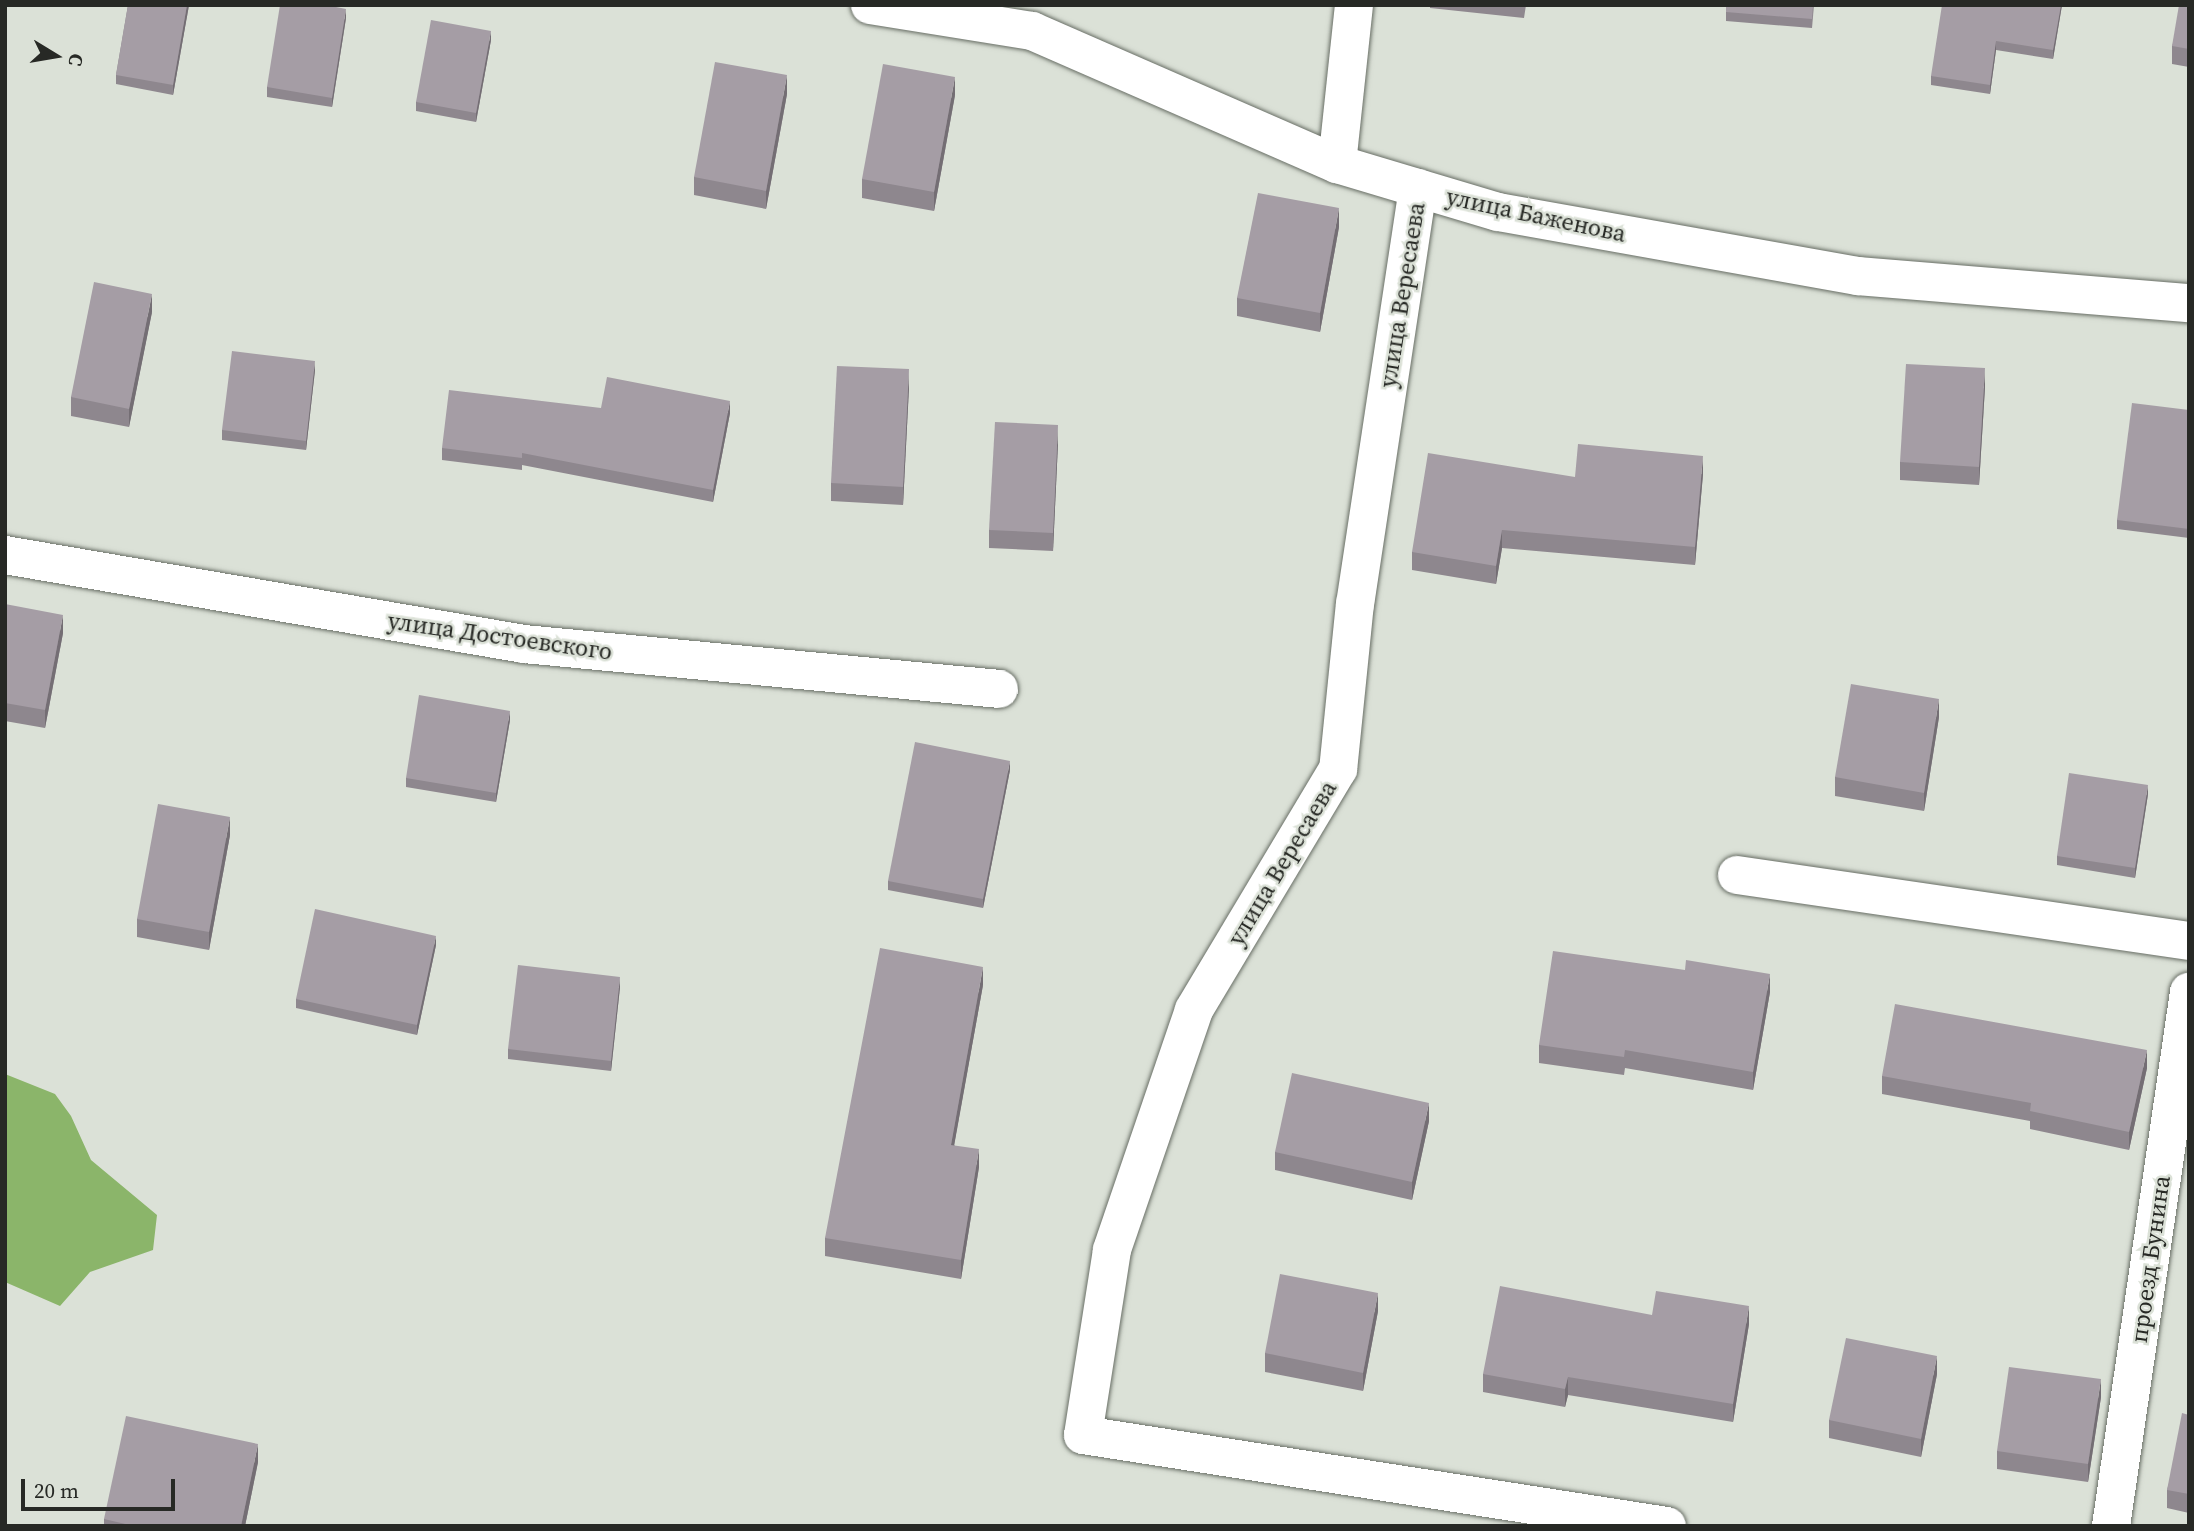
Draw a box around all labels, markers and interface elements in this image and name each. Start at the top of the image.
north arrow [21,21,91,91]
text: С [63,52,91,68]
street label: улица Баженова [1444,182,1628,248]
street label: улица Вересаева [1373,200,1431,390]
street label: улица Достоевского [386,606,614,666]
street label: улица Вересаева [1221,775,1343,951]
street label: проезд Бунина [2124,1173,2176,1345]
scale bar [24,1464,178,1508]
text: 20 m [34,1476,79,1505]

